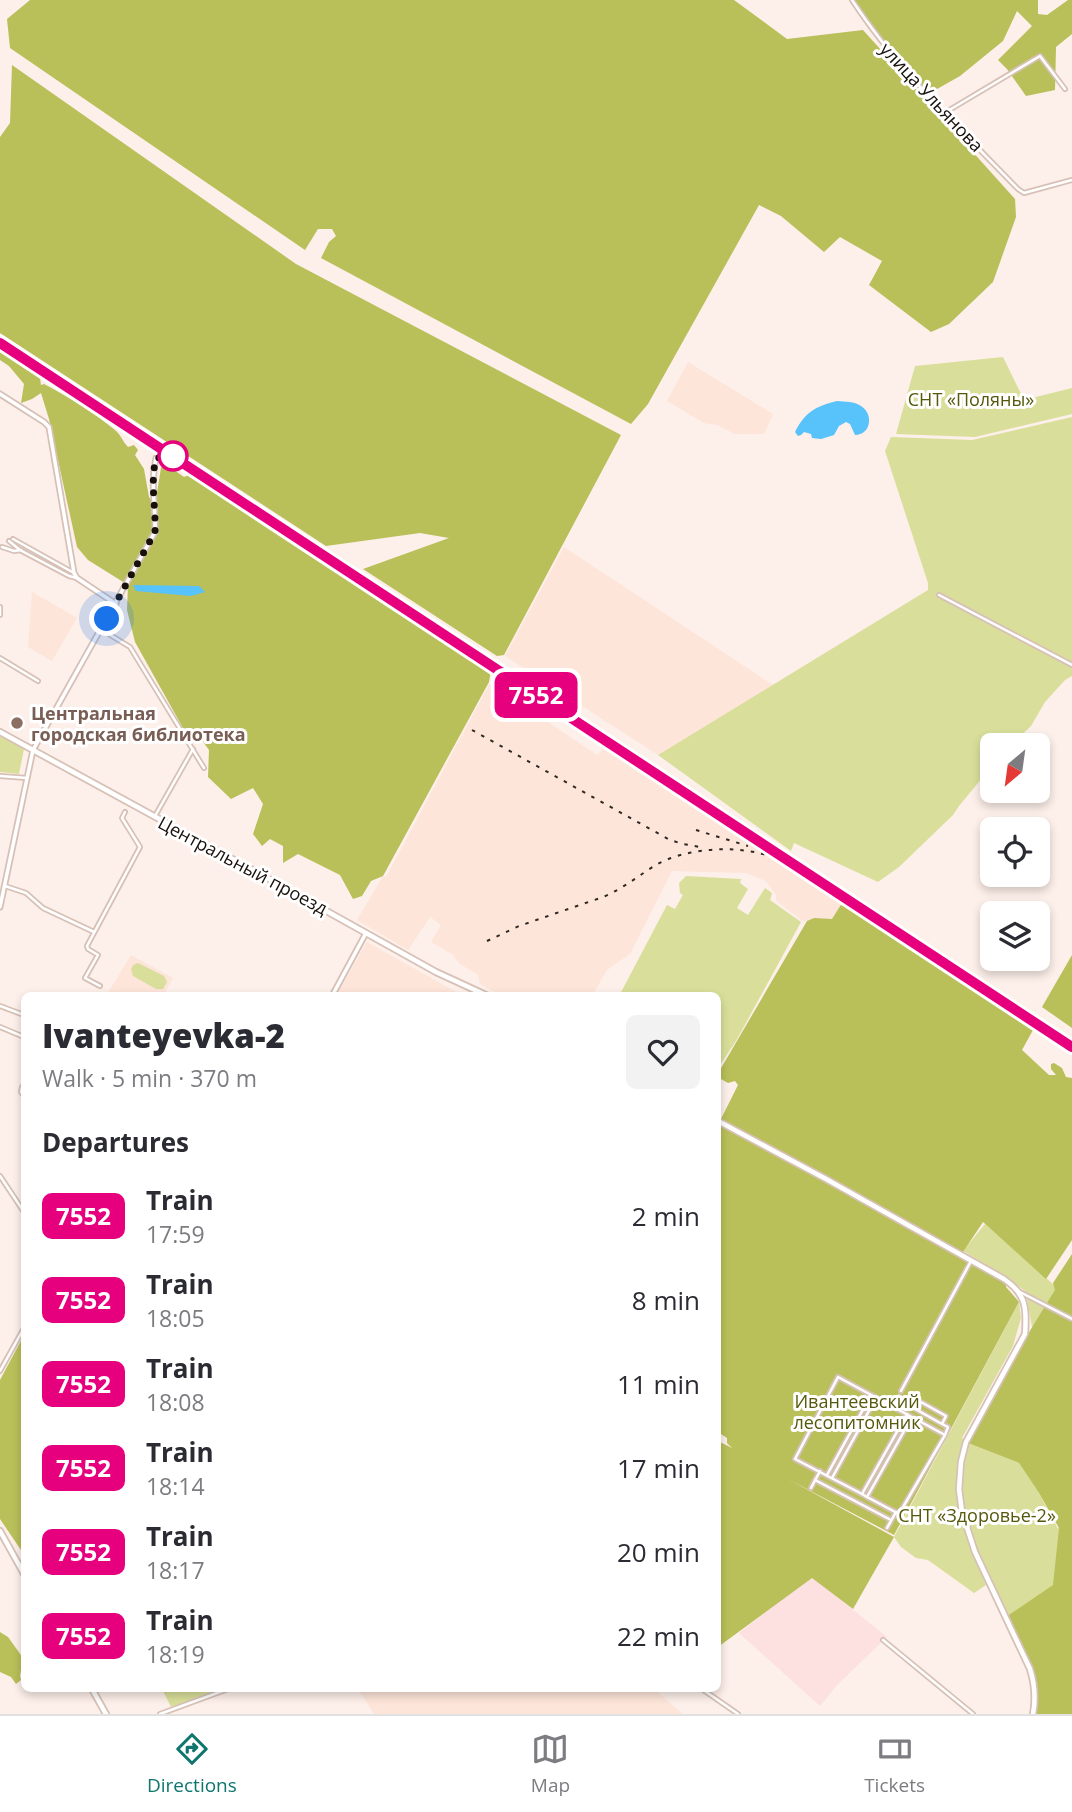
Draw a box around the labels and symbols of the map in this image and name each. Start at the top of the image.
street label: улица Ульянова [875,37,989,157]
park label: СНТ «Поляны» [908,387,1034,411]
unlabelled marker [158,441,188,471]
your location [89,601,124,636]
line badge: 7552 [487,672,585,718]
place label: Центральная городская библиотека [31,701,246,746]
marker: Центральная городская библиотека [9,715,25,731]
north arrow [980,733,1050,803]
street label: Центральный проезд [154,810,332,920]
park label: Ивантеевский лесопитомник [793,1389,921,1434]
park label: СНТ «Здоровье-2» [898,1503,1056,1527]

